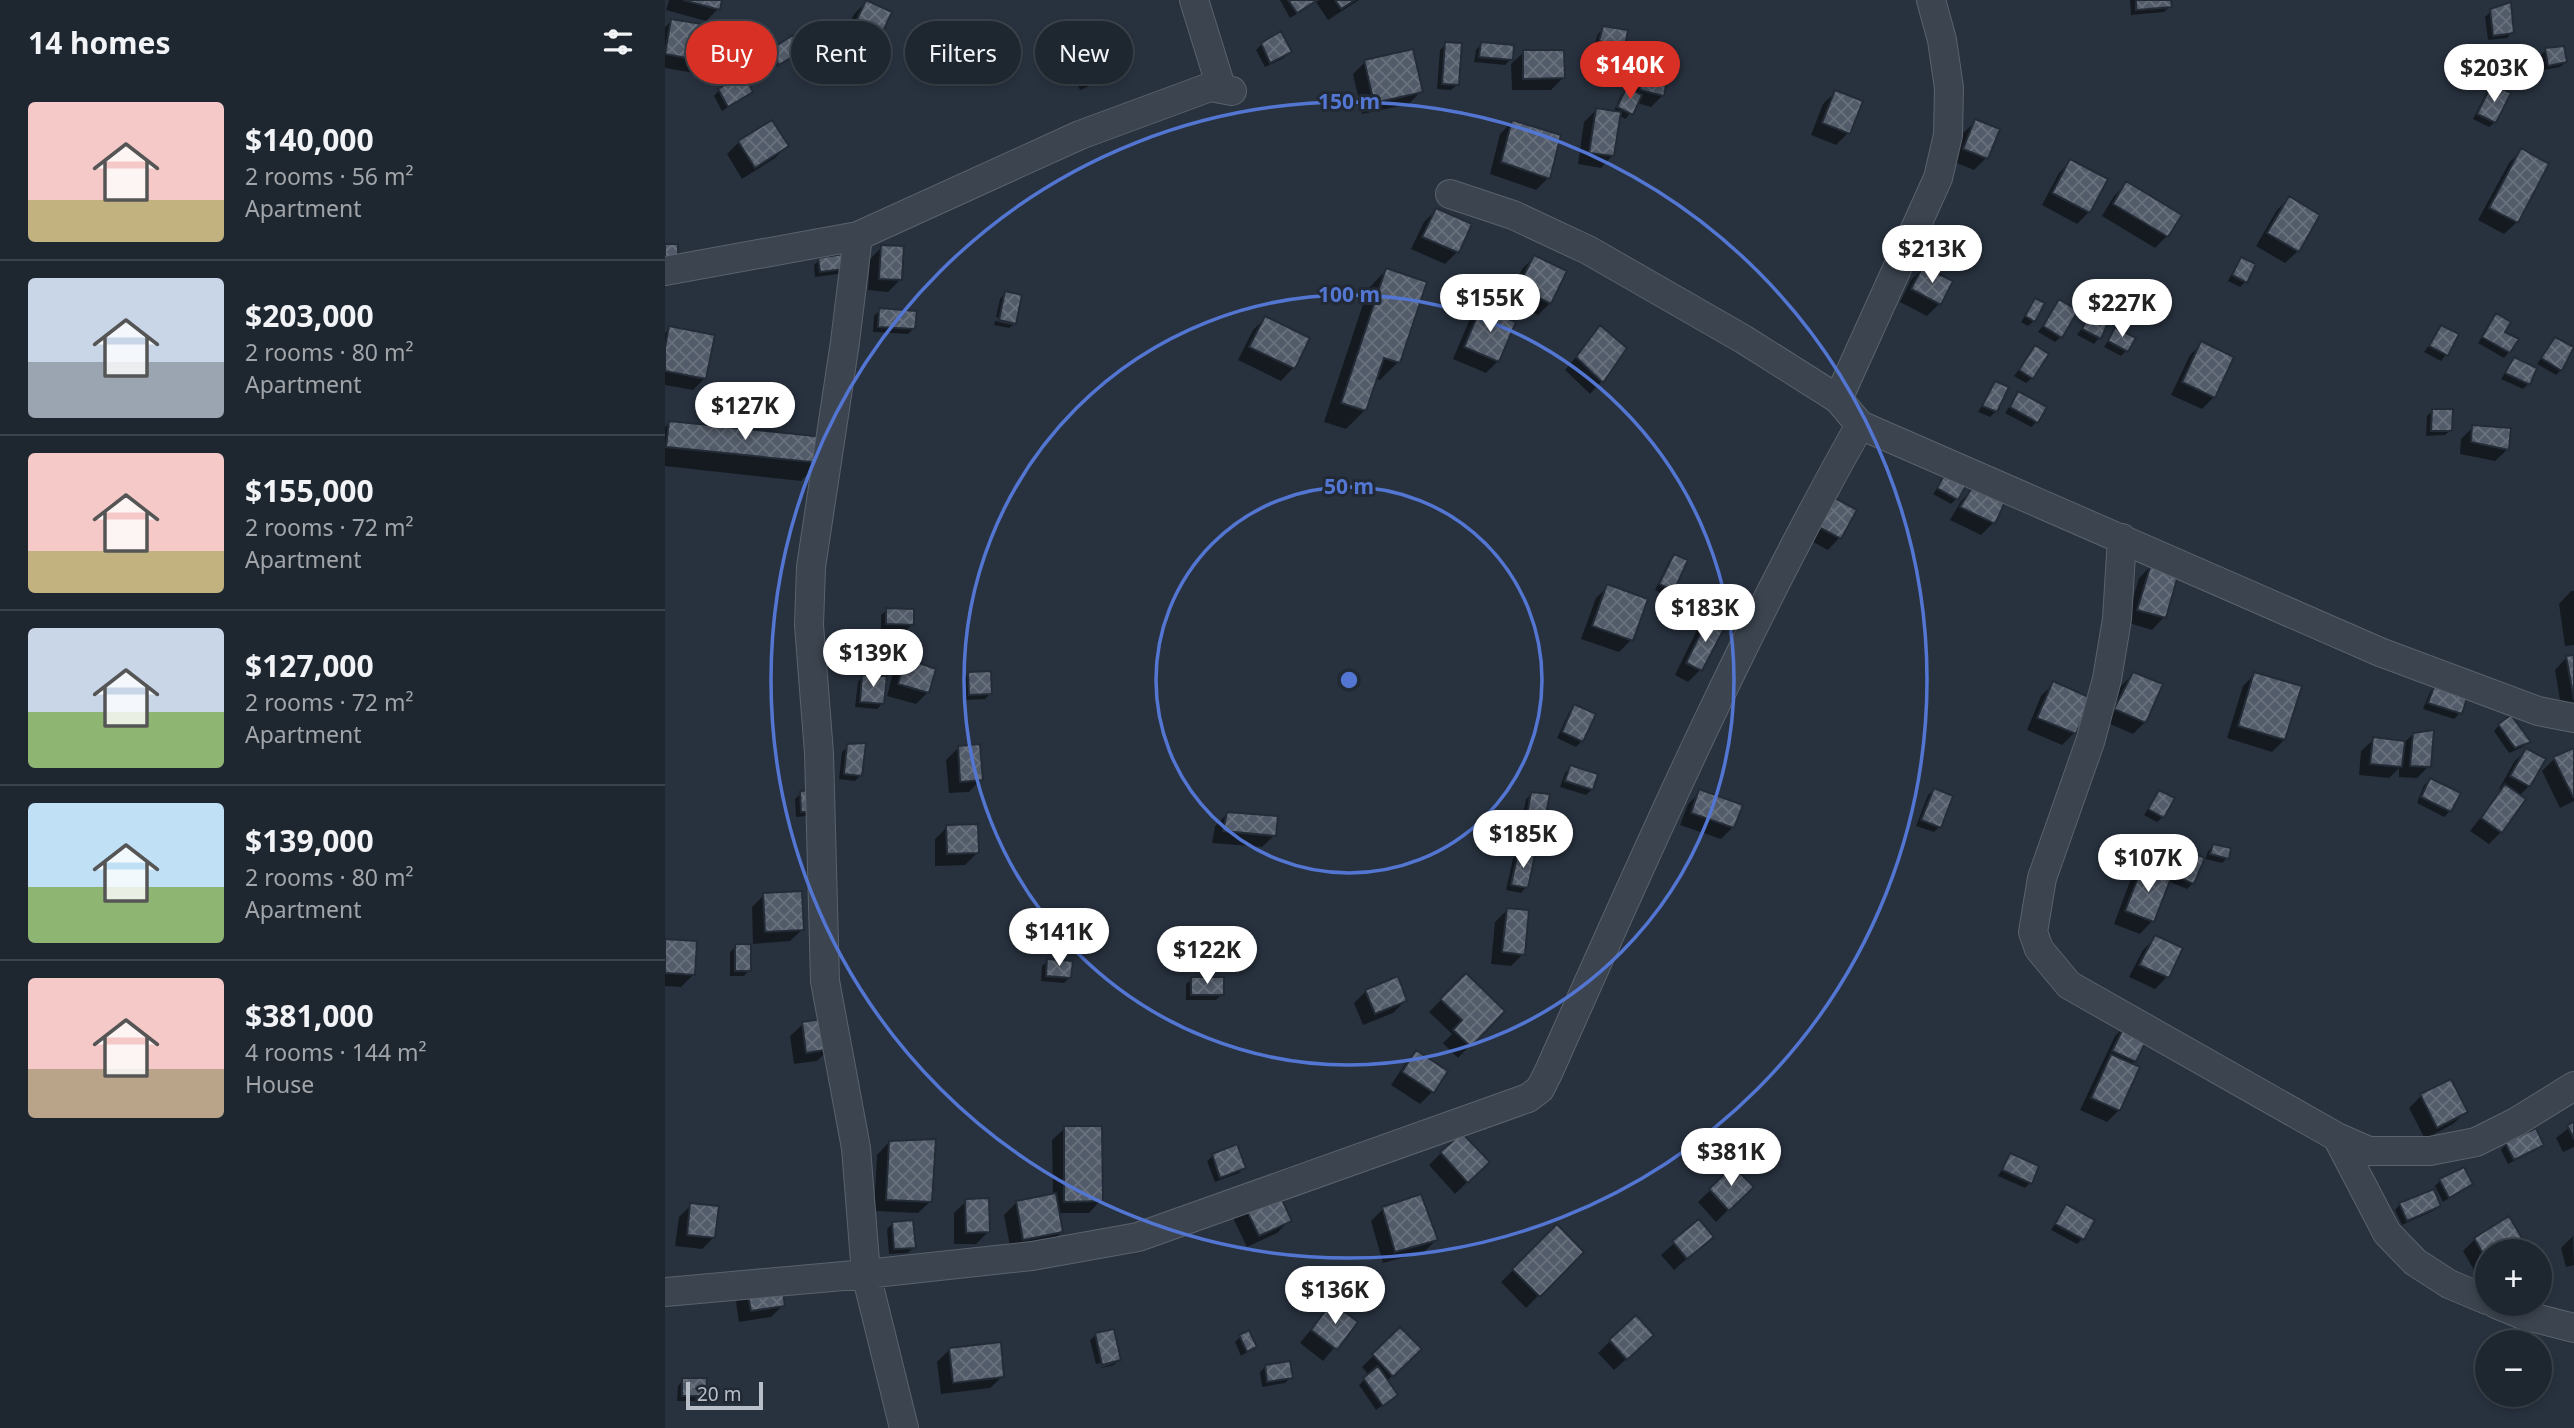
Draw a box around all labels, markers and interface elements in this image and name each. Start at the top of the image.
chip: Buy [686,21,777,84]
chip: Rent [791,21,891,84]
chip: Filters [905,21,1021,84]
chip: New [1035,21,1133,84]
text: 14 homes [28,22,171,63]
icon: filters [599,23,637,61]
pin: $140K [1581,42,1679,101]
pin: $203K [2445,44,2543,104]
text: $140K [1596,48,1664,80]
text: $203K [2460,51,2528,83]
text: 150 m [1318,87,1380,115]
text: $140,000 [245,119,374,160]
icon: home [84,130,168,214]
text: 2 rooms · 56 m² [245,160,414,192]
text: Apartment [245,192,362,224]
pin: $213K [1883,226,1981,285]
text: $213K [1898,232,1966,264]
pin: $155K [1441,274,1539,334]
text: 100 m [1318,280,1380,308]
pin: $227K [2073,280,2171,339]
text: $155K [1456,281,1524,313]
text: $227K [2088,286,2156,318]
text: $203,000 [245,295,374,336]
icon: home [84,306,168,390]
text: 2 rooms · 80 m² [245,336,414,368]
text: Apartment [245,368,362,400]
pin: $127K [696,382,794,442]
text: $127K [711,389,779,421]
text: $155,000 [245,470,374,511]
text: 50 m [1324,472,1374,500]
icon: home [84,481,168,565]
text: 2 rooms · 72 m² [245,511,414,543]
text: Apartment [245,543,362,575]
pin: $183K [1656,584,1754,644]
text: $183K [1671,591,1739,623]
pin: $139K [824,630,922,689]
text: $139K [839,636,907,668]
text: $127,000 [245,645,374,686]
icon: home [84,656,168,740]
centre of rings [1337,668,1361,692]
text: 2 rooms · 72 m² [245,686,414,718]
text: Apartment [245,718,362,750]
pin: $185K [1474,810,1572,870]
text: $185K [1489,817,1557,849]
text: $139,000 [245,820,374,861]
icon: home [84,831,168,915]
pin: $107K [2099,834,2197,894]
text: $107K [2114,841,2182,873]
text: 2 rooms · 80 m² [245,861,414,893]
text: Apartment [245,893,362,925]
pin: $141K [1010,908,1108,968]
text: $141K [1025,915,1093,947]
pin: $122K [1158,926,1256,986]
text: $122K [1173,933,1241,965]
text: $381,000 [245,995,374,1036]
icon: home [84,1006,168,1090]
text: 4 rooms · 144 m² [245,1036,427,1068]
text: House [245,1068,314,1100]
pin: $381K [1682,1128,1780,1188]
text: $381K [1697,1135,1765,1167]
map controls [2475,1239,2552,1407]
button: + [2475,1239,2552,1316]
pin: $136K [1286,1266,1384,1326]
text: $136K [1301,1273,1369,1305]
button: − [2475,1330,2552,1407]
scale bar [686,1379,763,1411]
text: 20 m [697,1381,741,1407]

